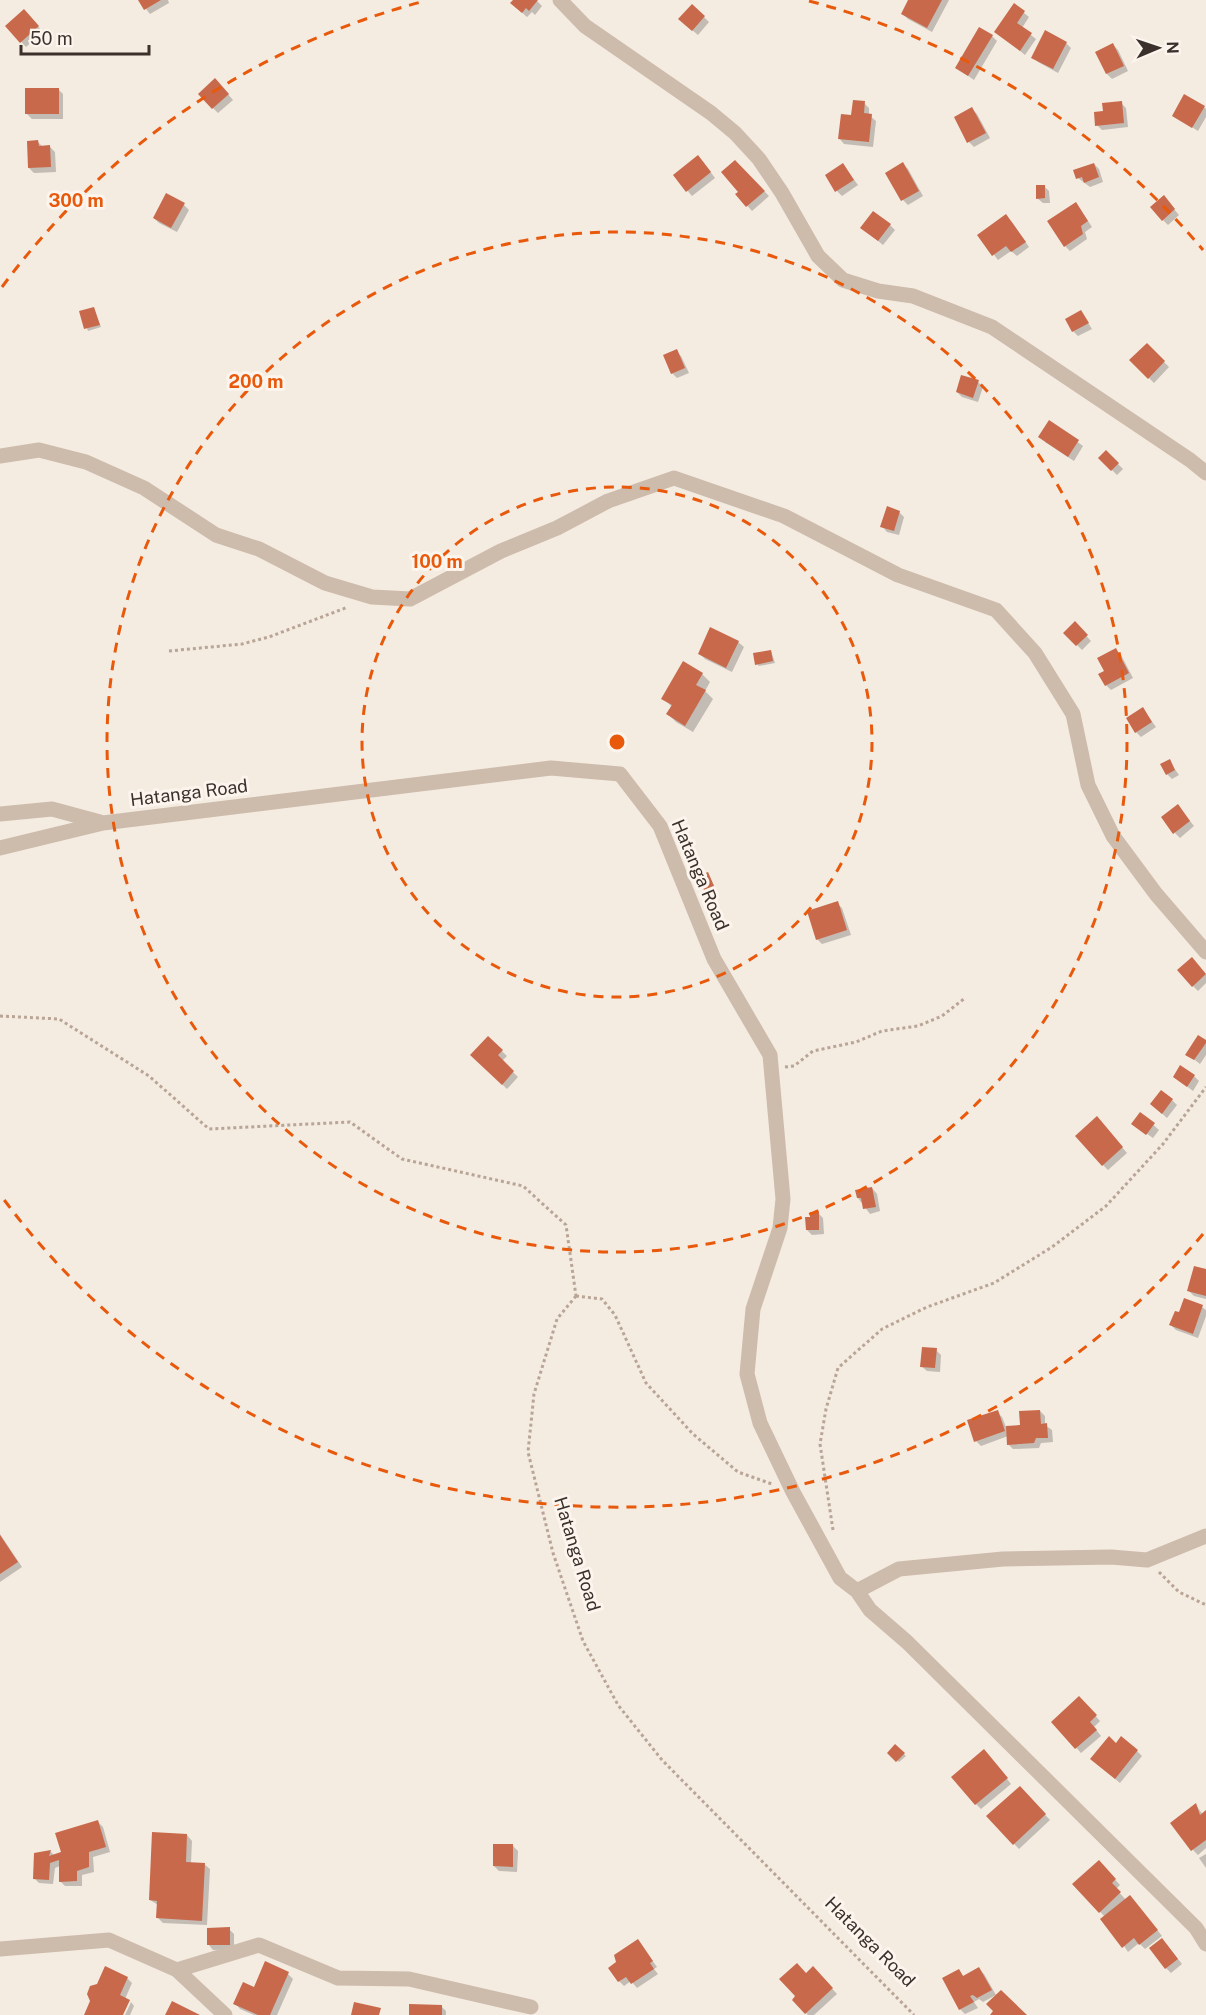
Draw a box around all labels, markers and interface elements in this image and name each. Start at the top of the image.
scale bar [21,18,148,56]
north arrow [1128,18,1188,78]
text: 50 m [30,28,73,49]
text: N [1163,41,1182,54]
text: 300 m [48,190,104,211]
text: 200 m [229,371,283,392]
text: 100 m [411,551,463,572]
centre of rings [607,732,627,752]
street label: Hatanga Road [129,775,249,810]
street label: Hatanga Road [668,816,733,933]
street label: Hatanga Road [550,1494,605,1614]
street label: Hatanga Road [821,1892,920,1991]

